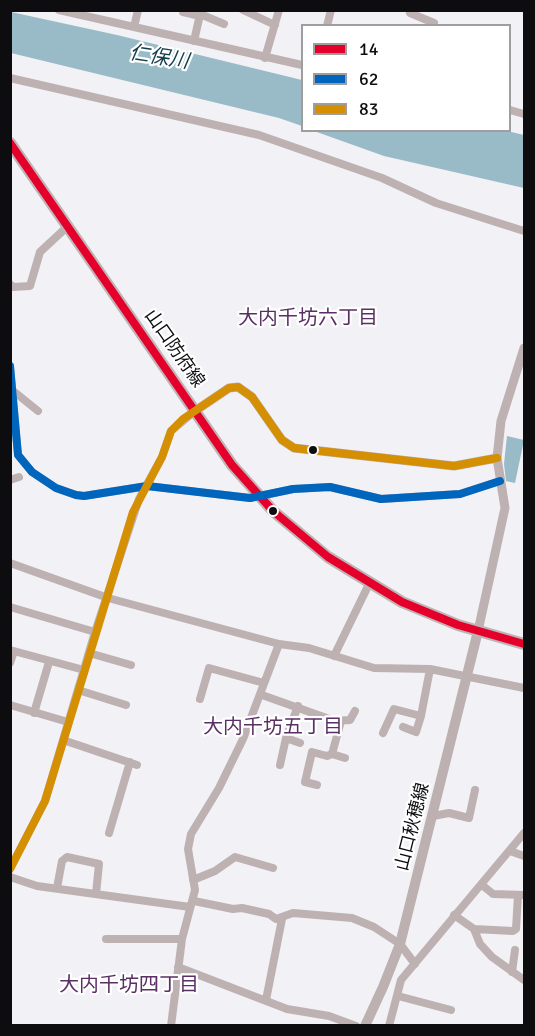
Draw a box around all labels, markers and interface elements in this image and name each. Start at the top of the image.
legend [301,24,511,132]
text: 14 [359,38,378,60]
water label: 仁保川 [127,41,191,75]
text: 62 [359,68,378,90]
text: 83 [359,98,378,120]
street label: 山口防府線 [139,306,209,392]
district label: 大内千坊六丁目 [238,307,378,331]
unlabelled marker [307,444,319,456]
unlabelled marker [267,505,279,517]
district label: 大内千坊五丁目 [203,716,343,740]
street label: 山口秋穂線 [392,781,434,873]
district label: 大内千坊四丁目 [59,974,199,998]

